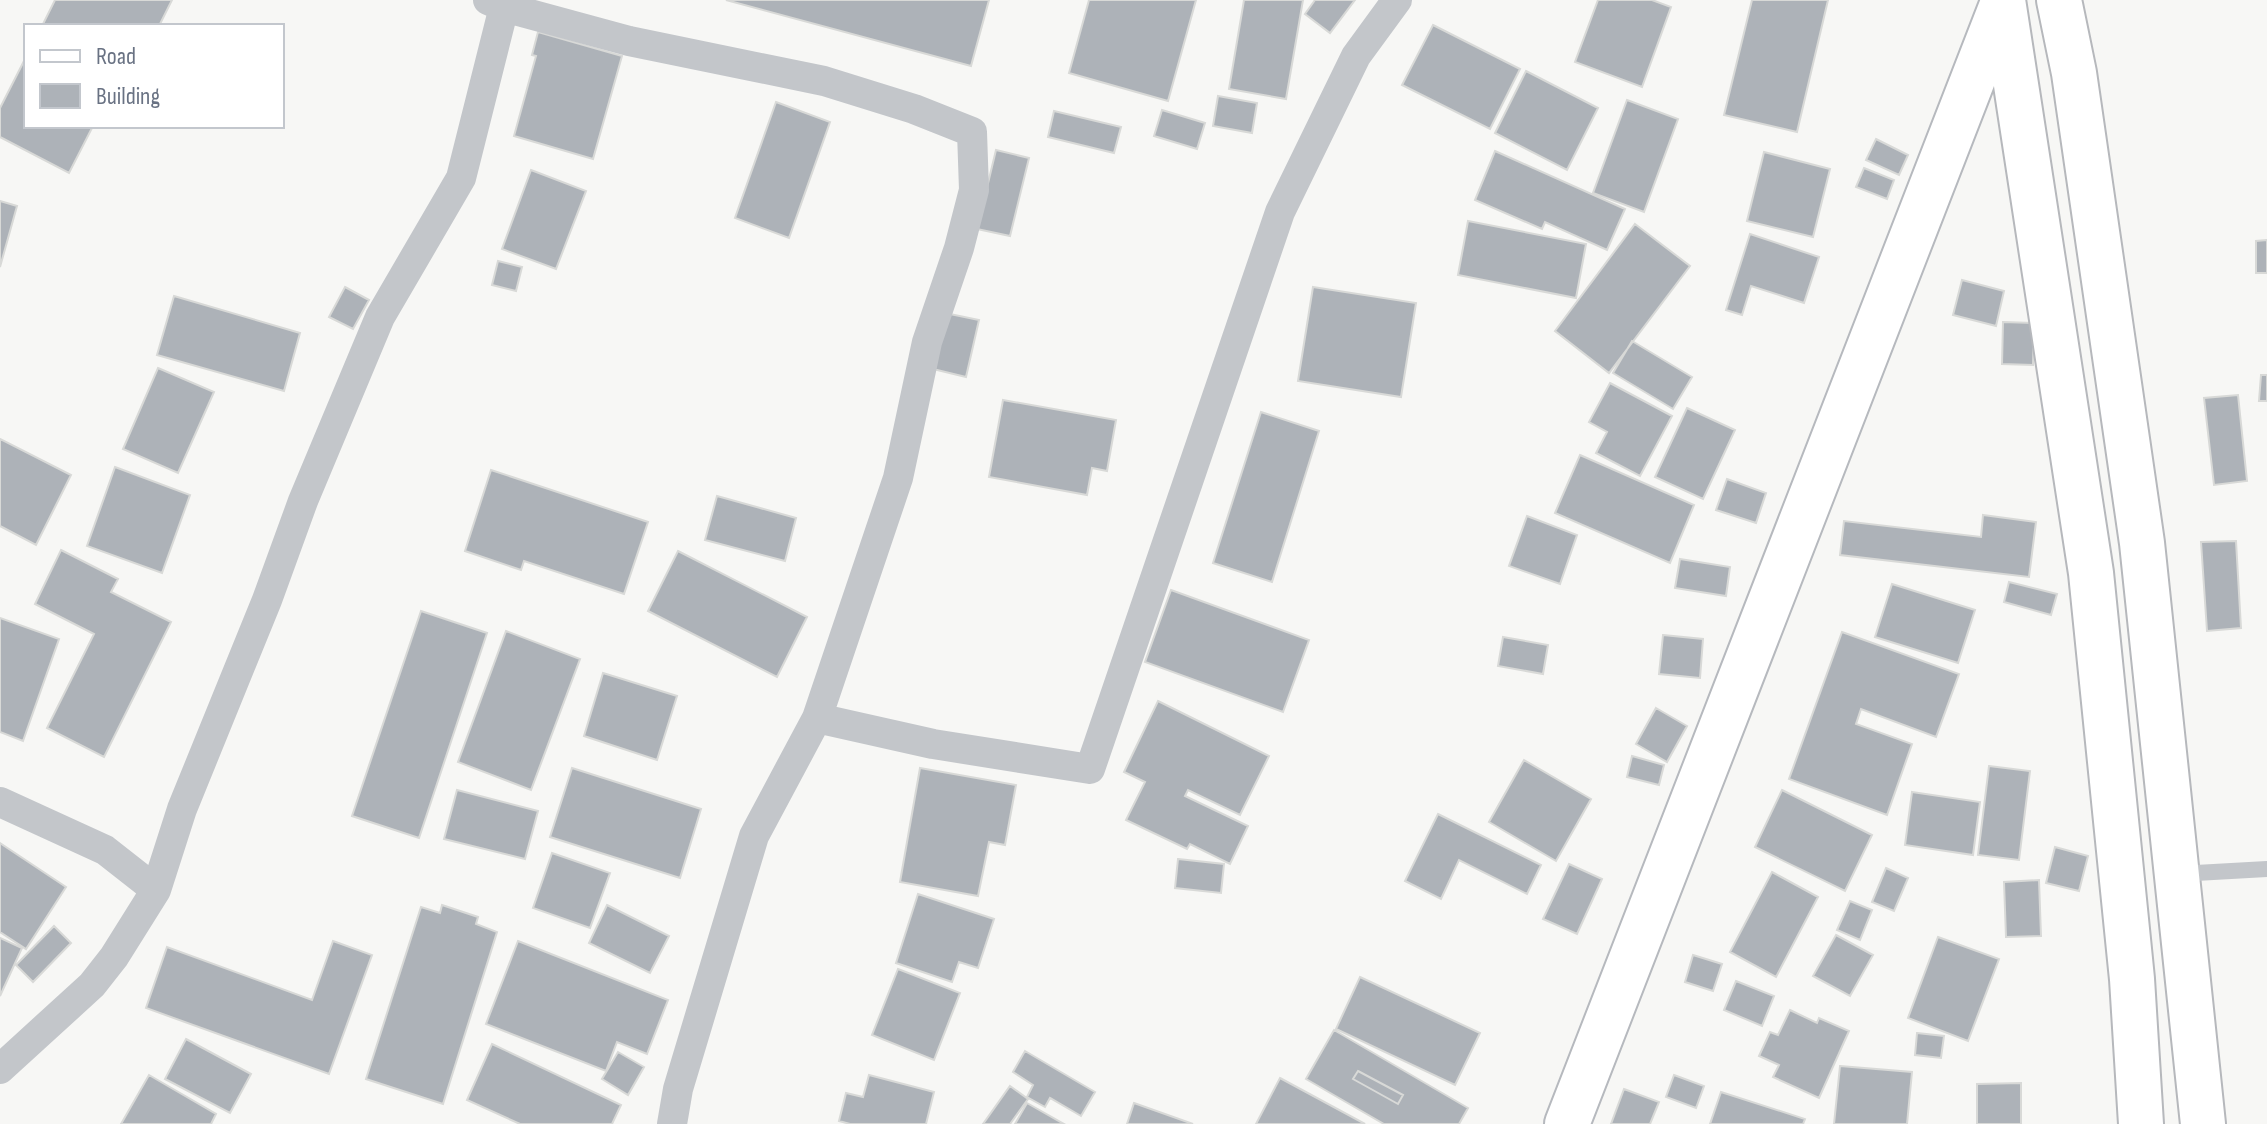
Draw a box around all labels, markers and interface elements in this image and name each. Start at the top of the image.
legend [24,24,284,128]
text: Road [96,42,136,71]
text: Building [96,82,160,111]

